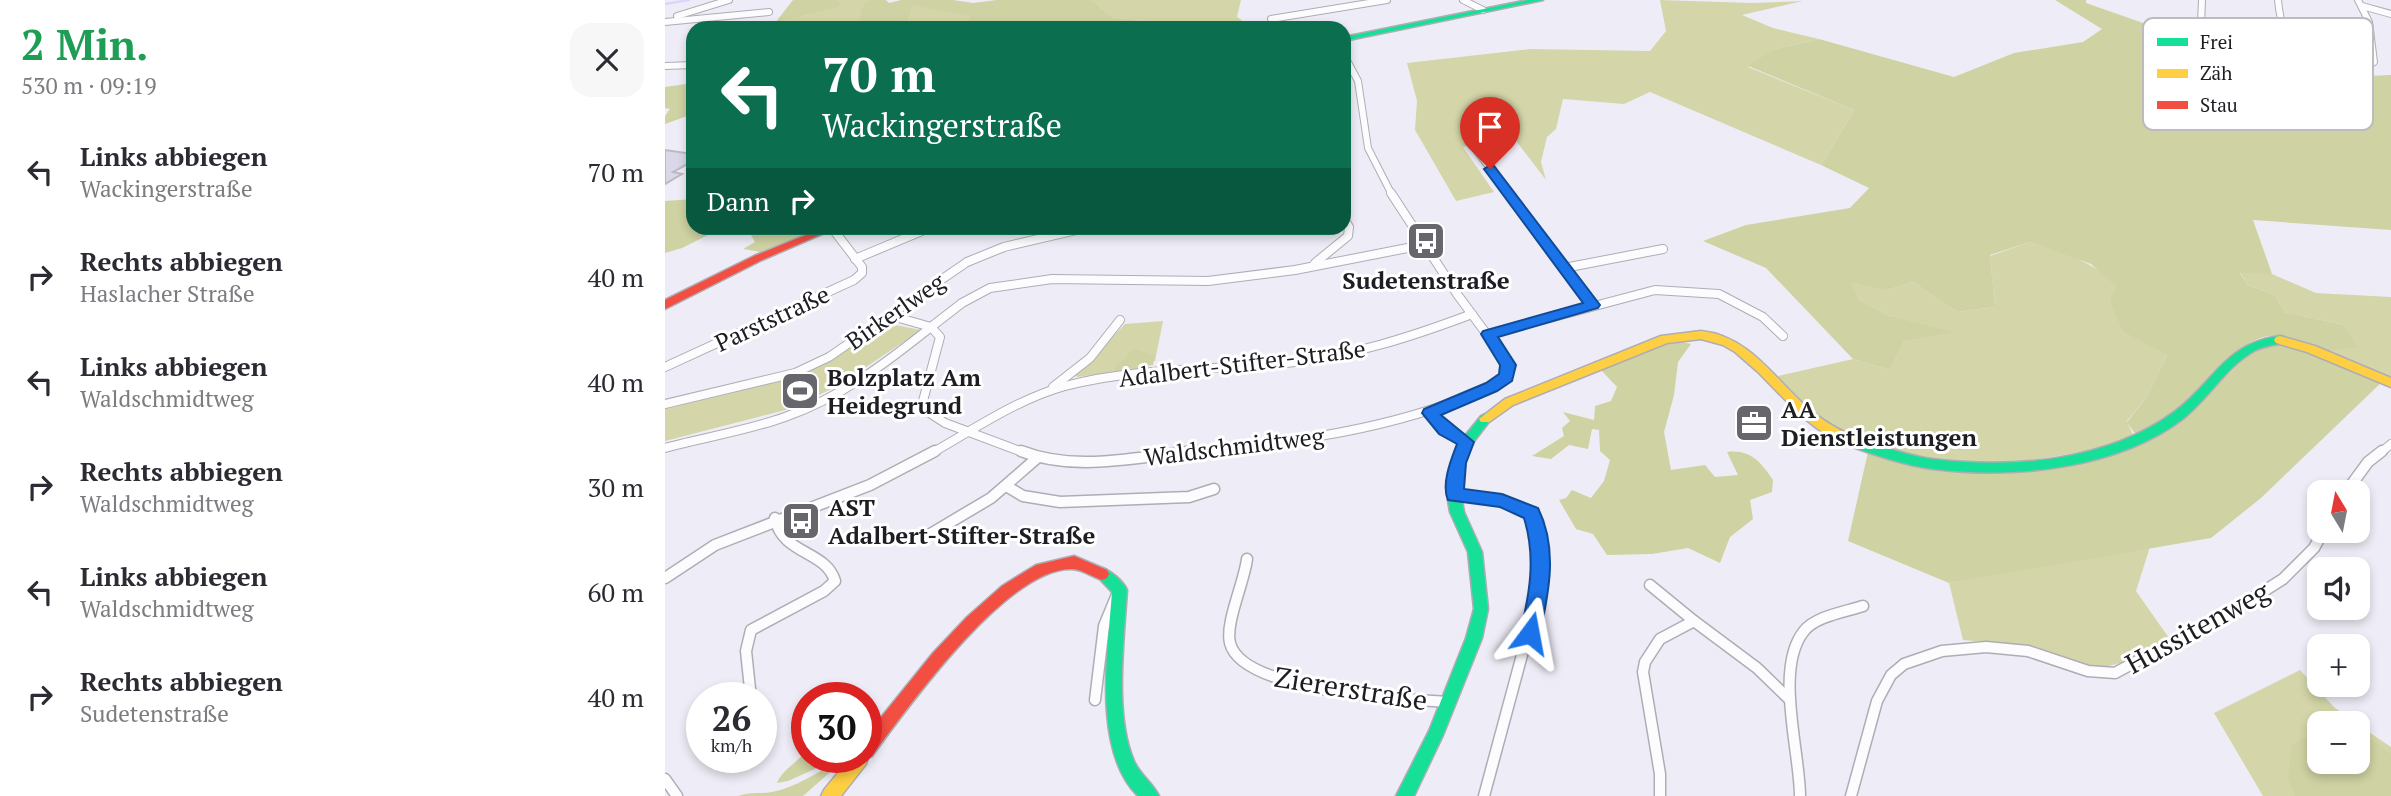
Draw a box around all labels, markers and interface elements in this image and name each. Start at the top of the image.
text: 2 Min. [21,16,149,72]
legend [2143,18,2373,130]
button: close [570,23,644,97]
text: Frei [2200,29,2233,54]
text: 70 m [822,41,936,106]
icon: left [707,49,798,140]
text: Zäh [2200,60,2232,85]
text: 530 m · 09:19 [21,70,156,101]
text: Stau [2200,92,2238,117]
pin [1460,97,1520,169]
text: Wackingerstraße [822,104,1062,146]
icon: arrive [1471,108,1509,146]
text: Links abbiegen [80,139,268,173]
icon: left [21,153,59,191]
text: 70 m [588,155,644,189]
text: Wackingerstraße [80,173,252,204]
icon: right [783,182,821,220]
text: Dann [707,184,769,218]
bus stop icon: Sudetenstraße [1405,220,1447,262]
text: Rechts abbiegen [80,244,283,278]
icon: right [21,258,59,296]
text: 40 m [588,260,644,294]
place label: Sudetenstraße [1342,264,1510,296]
street label: Birkerlweg [839,265,951,357]
text: Haslacher Straße [80,278,255,309]
street label: Parststraße [710,278,834,358]
street label: Adalbert-Stifter-Straße [1117,332,1367,394]
text: Links abbiegen [80,349,268,383]
place label: Bolzplatz Am Heidegrund [827,361,981,421]
icon: left [21,363,59,401]
text: 40 m [588,365,644,399]
sports icon: Bolzplatz Am Heidegrund [779,370,821,412]
text: Waldschmidtweg [80,383,254,414]
place label: AA Dienstleistungen [1781,393,1977,453]
office icon: AA Dienstleistungen [1733,402,1775,444]
street label: Waldschmidtweg [1142,419,1326,473]
text: Rechts abbiegen [80,454,283,488]
icon: right [21,468,59,506]
text: 30 m [588,470,644,504]
north arrow [2307,480,2369,542]
map controls [2307,480,2370,774]
text: Waldschmidtweg [80,488,254,519]
place label: AST Adalbert-Stifter-Straße [828,491,1095,551]
bus stop icon: AST Adalbert-Stifter-Straße [780,500,822,542]
button: sound [2307,557,2370,620]
text: Links abbiegen [80,559,268,593]
street label: Hussitenweg [2118,572,2277,682]
icon: left [21,573,59,611]
text: 60 m [588,575,644,609]
text: Waldschmidtweg [80,593,254,624]
position arrow [1493,596,1567,670]
button: + [2307,634,2370,697]
street label: Ziererstraße [1272,658,1430,718]
text: Rechts abbiegen [80,664,283,698]
icon: right [21,678,59,716]
text: 40 m [588,680,644,714]
speed limit sign: 30 [791,682,882,773]
text: 26 [712,695,751,741]
text: Sudetenstraße [80,698,229,729]
button: − [2307,711,2370,774]
text: km/h [711,733,752,757]

